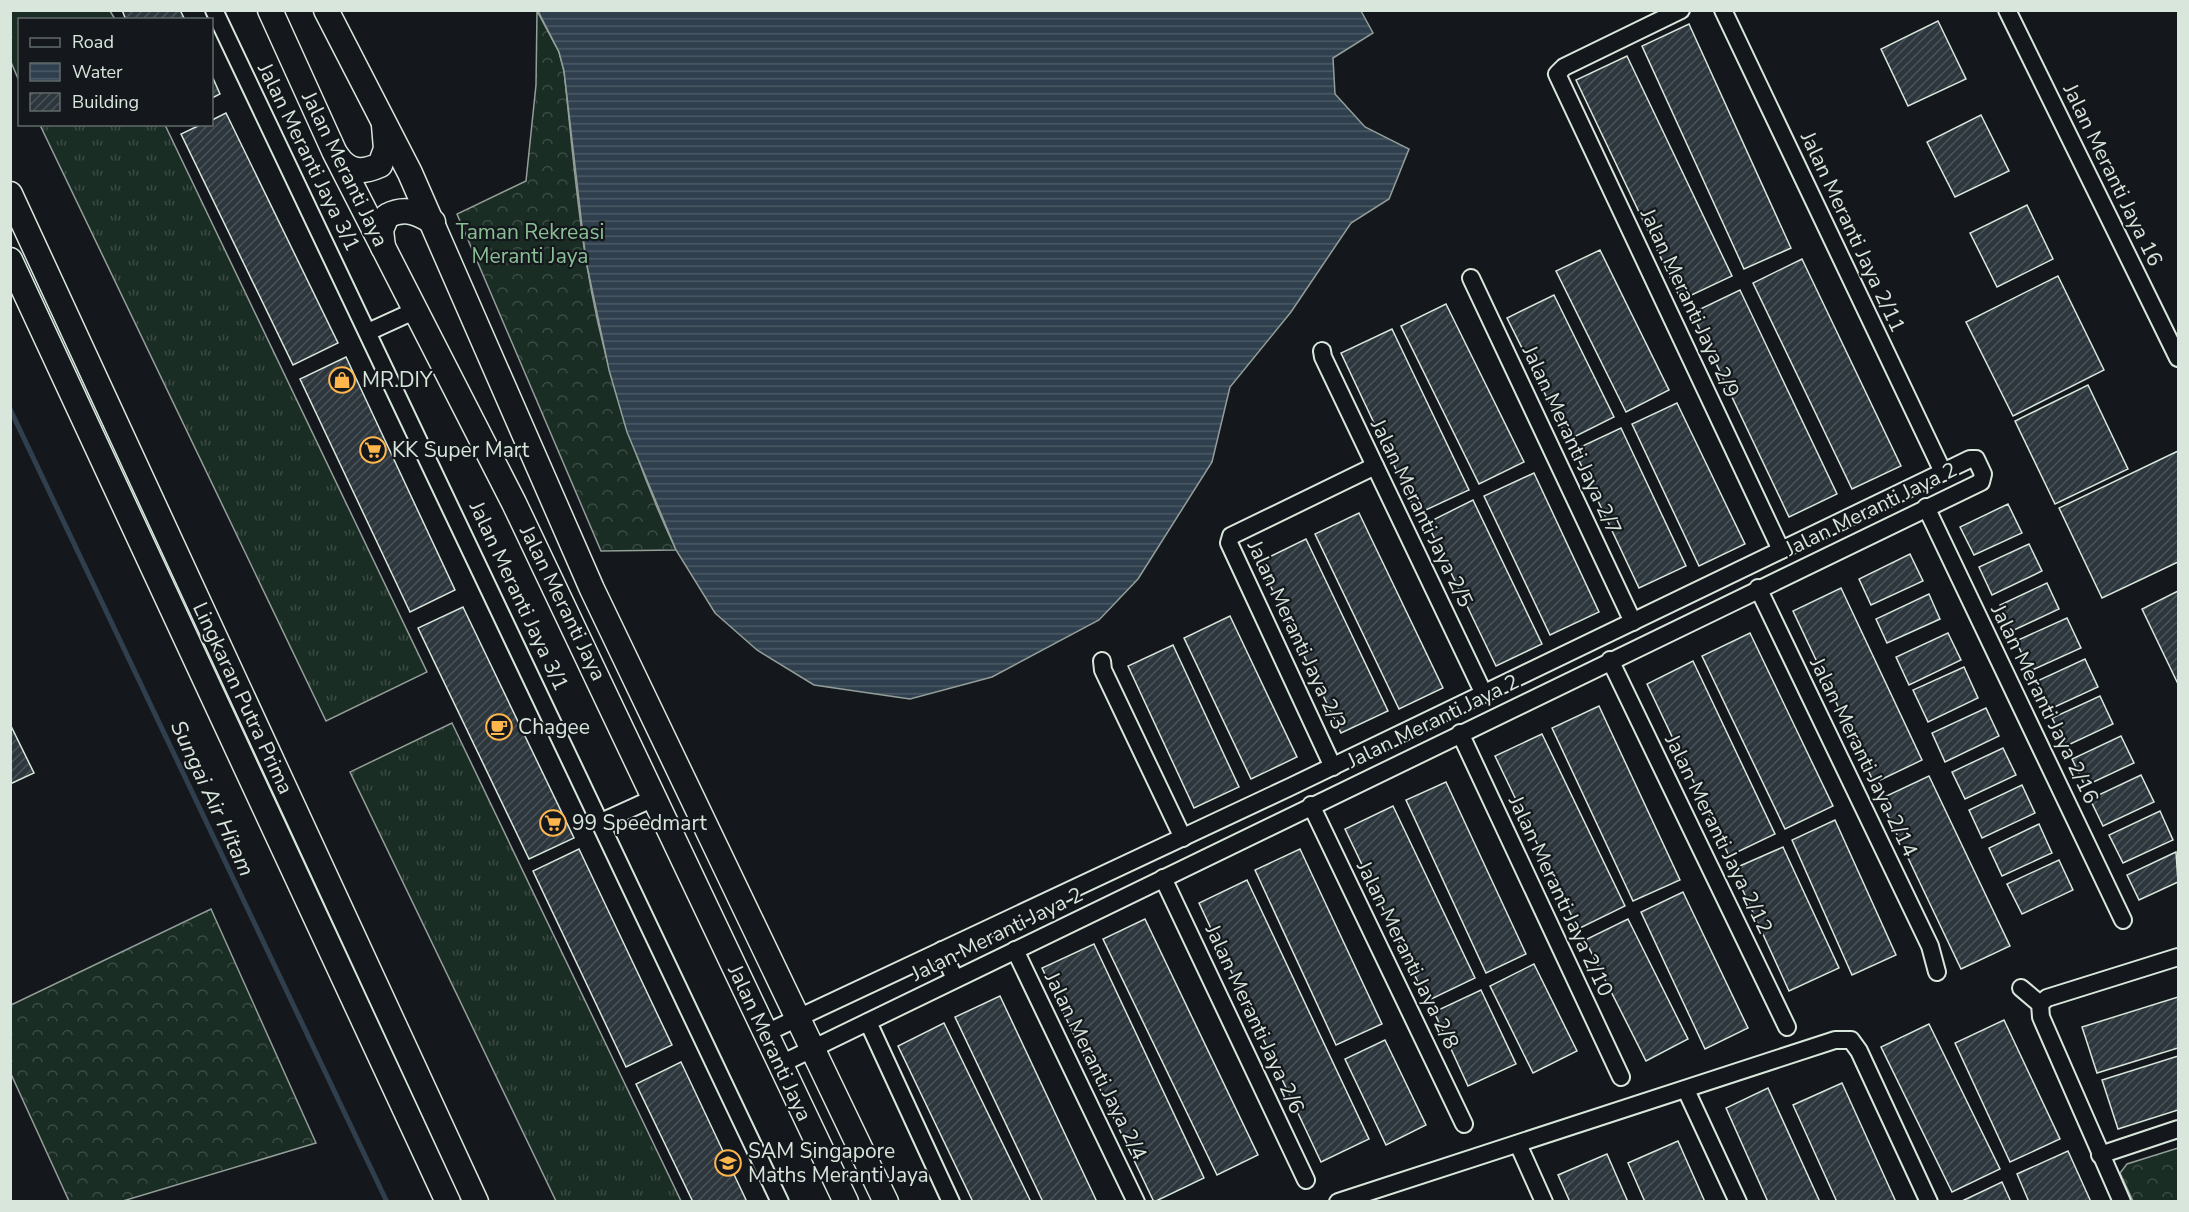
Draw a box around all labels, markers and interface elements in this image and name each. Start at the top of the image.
legend [18,18,213,126]
text: Road [72,30,114,54]
street label: Jalan Meranti Jaya 3/1 [253,59,365,255]
text: Water [72,60,123,84]
street label: Jalan Meranti Jaya 16 [2056,78,2169,271]
street label: Jalan Meranti Jaya [297,87,393,251]
text: Building [72,90,139,114]
street label: Jalan Meranti Jaya 2/11 [1794,126,1912,337]
street label: Jalan Meranti Jaya 2/9 [1633,203,1746,402]
park label: Taman Rekreasi Meranti Jaya [456,218,604,270]
street label: Jalan Meranti Jaya 2/7 [1515,340,1628,539]
shop icon: MR.DIY [327,365,357,395]
place label: MR.DIY [362,366,433,394]
street label: Jalan Meranti Jaya 2/5 [1364,413,1480,612]
supermarket icon: KK Super Mart [358,435,388,465]
place label: KK Super Mart [392,436,530,464]
street label: Jalan Meranti Jaya 2 [1780,455,1961,563]
street label: Jalan Meranti Jaya 3/1 [464,497,574,695]
street label: Jalan Meranti Jaya [515,521,611,685]
street label: Jalan Meranti Jaya 2/3 [1240,535,1353,734]
street label: Lingkaran Putra Prima [186,598,300,798]
street label: Jalan Meranti Jaya 2/16 [1984,599,2105,808]
street label: Jalan Meranti Jaya 2/14 [1803,652,1924,861]
street label: Jalan Meranti Jaya 2 [1342,667,1523,775]
cafe icon: Chagee [484,712,514,742]
place label: Chagee [518,713,590,741]
water label: Sungai Air Hitam [163,716,261,881]
street label: Jalan Meranti Jaya 2/12 [1658,729,1779,938]
street label: Jalan Meranti Jaya 2/10 [1502,790,1620,1001]
supermarket icon: 99 Speedmart [538,808,568,838]
place label: 99 Speedmart [572,809,708,837]
street label: Jalan Meranti Jaya 2/8 [1350,855,1466,1054]
street label: Jalan Meranti Jaya 2 [906,880,1087,988]
street label: Jalan Meranti Jaya 2/6 [1198,919,1311,1118]
street label: Jalan Meranti Jaya [721,959,818,1126]
street label: Jalan Meranti Jaya 2/4 [1038,966,1154,1165]
place label: SAM Singapore Maths Meranti Jaya [748,1137,929,1189]
school or university icon: SAM Singapore Maths Meranti Jaya [713,1148,743,1178]

